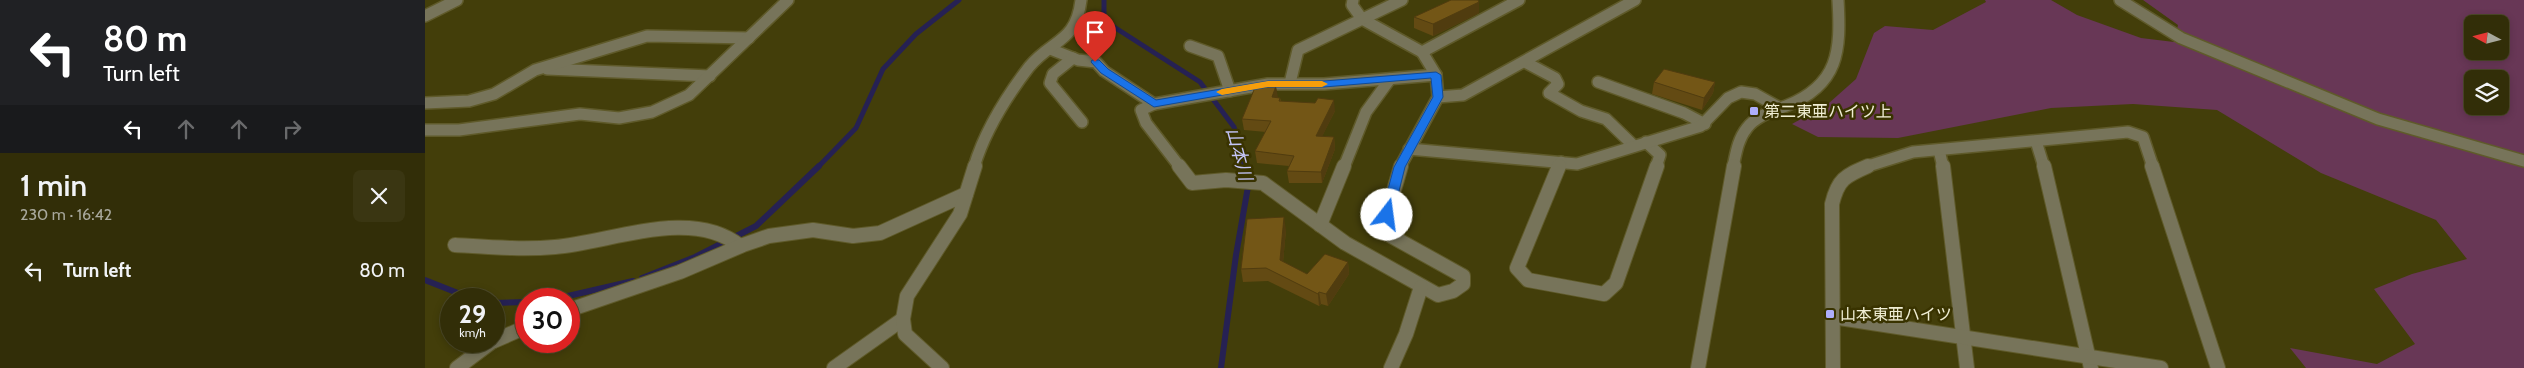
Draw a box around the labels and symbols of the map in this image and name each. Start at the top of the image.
pin [1074,11,1116,62]
north arrow [2464,15,2509,60]
place label: 第二東亜ハイツ上 [1764,102,1892,121]
marker: 第二東亜ハイツ上 [1748,105,1760,117]
water label: 山本川 [1221,125,1257,185]
position arrow [1360,188,1412,240]
speed limit sign: 30 [515,288,580,353]
place label: 山本東亜ハイツ [1840,305,1952,324]
marker: 山本東亜ハイツ [1824,308,1836,320]

